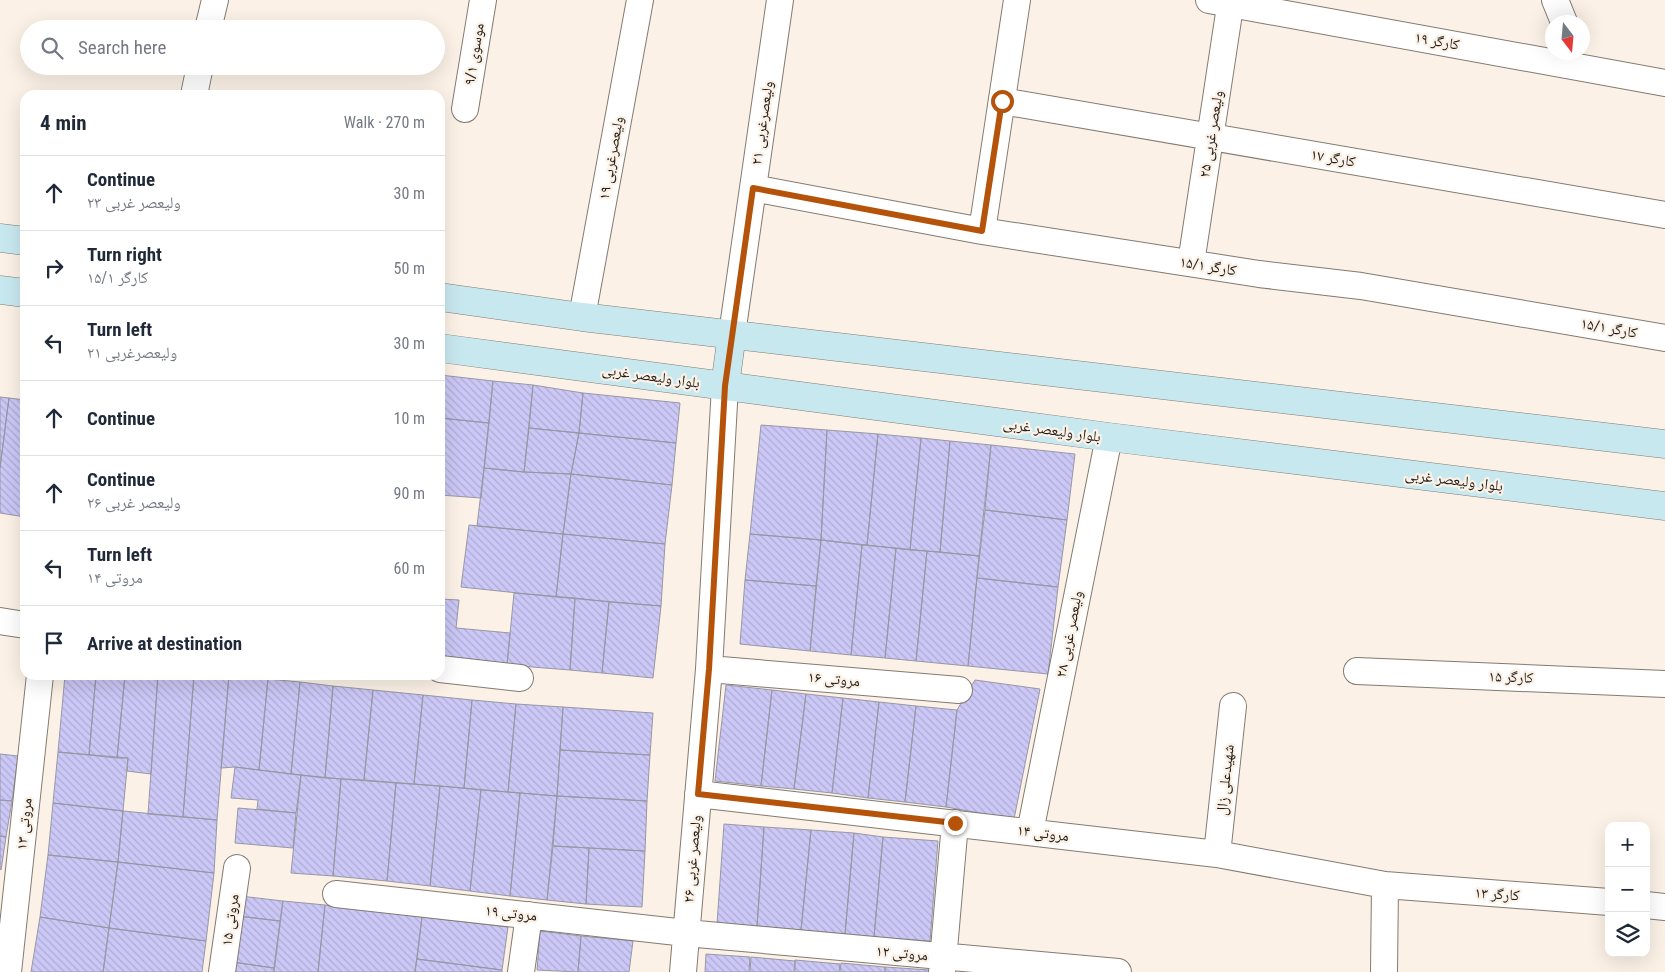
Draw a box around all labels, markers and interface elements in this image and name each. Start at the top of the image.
north arrow [1545,15,1590,60]
search box [20,20,445,75]
street label: موسوی ۹/۱ [460,22,489,86]
street label: کارگر ۱۹ [1413,28,1461,54]
icon: search [38,34,66,62]
text: Search here [78,36,166,59]
street label: ولیعصرغربی ۲۱ [747,80,778,166]
street label: ولیعصر غربی ۲۵ [1195,89,1228,179]
route start [991,90,1014,113]
text: 4 min [40,111,87,135]
text: Walk · 270 m [344,113,425,132]
street label: ولیعصرغربی ۱۹ [595,115,628,201]
street label: کارگر ۱۷ [1309,145,1357,171]
text: Continue [87,168,155,191]
icon: ahead [40,179,68,207]
text: 30 m [393,184,425,203]
text: ولیعصر غربی ۲۳ [87,193,181,212]
text: Turn right [87,243,162,266]
street label: کارگر ۱۵/۱ [1178,253,1238,279]
icon: right [40,254,68,282]
text: 50 m [393,259,425,278]
text: کارگر ۱۵/۱ [87,268,148,287]
street label: کارگر ۱۵/۱ [1579,314,1639,342]
text: Turn left [87,318,152,341]
icon: left [40,329,68,357]
text: 30 m [393,334,425,353]
text: ولیعصرغربی ۲۱ [87,343,177,362]
street label: بلوار ولیعصر غربی [601,360,701,393]
icon: ahead [40,404,68,432]
text: Continue [87,407,155,430]
text: 10 m [393,409,425,428]
street label: بلوار ولیعصر غربی [1002,414,1102,447]
street label: بلوار ولیعصر غربی [1404,465,1504,496]
text: Continue [87,468,155,491]
icon: ahead [40,479,68,507]
text: 90 m [393,484,425,503]
text: ولیعصر غربی ۲۶ [87,493,181,512]
text: Turn left [87,543,152,566]
icon: left [40,554,68,582]
text: 60 m [393,559,425,578]
text: مروتی ۱۴ [87,568,143,587]
street label: ولیعصر غربی ۲۸ [1052,589,1087,679]
icon: arrive [40,629,68,657]
text: Arrive at destination [87,632,242,655]
street label: کارگر ۱۵ [1488,667,1534,687]
street label: مروتی ۱۶ [807,668,861,691]
street label: شهیدعلی زال [1212,743,1239,817]
street label: مروتی ۱۳ [12,797,37,851]
route end [944,812,967,835]
street label: ولیعصر غربی ۲۶ [679,814,706,904]
street label: مروتی ۱۴ [1016,821,1070,846]
map controls [1605,822,1650,957]
button: + [1605,822,1650,867]
button: − [1605,867,1650,912]
street label: کارگر ۱۳ [1474,883,1520,905]
street label: مروتی ۱۵ [217,893,244,947]
street label: مروتی ۱۹ [484,901,538,926]
button: layers [1605,912,1650,957]
street label: مروتی ۱۲ [875,942,929,965]

